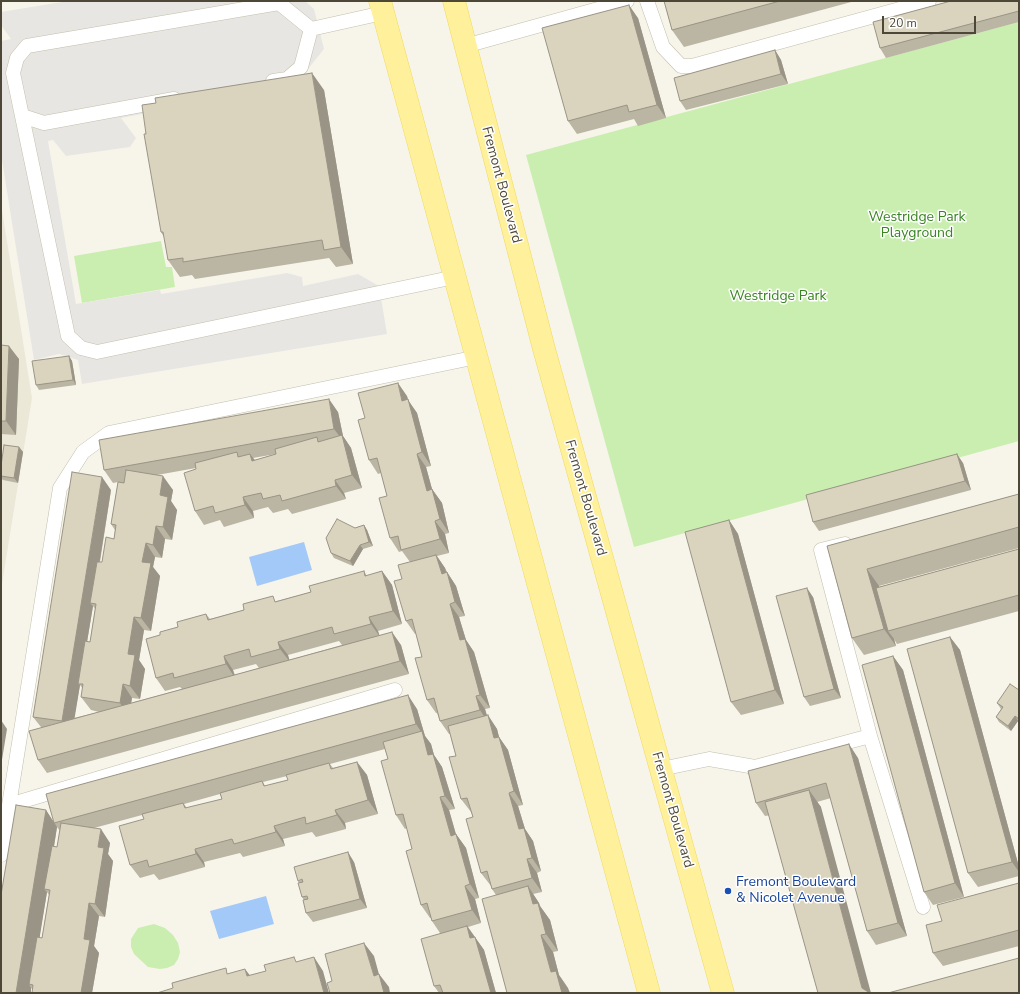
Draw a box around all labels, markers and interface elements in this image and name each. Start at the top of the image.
scale bar [884,8,978,34]
text: 20 m [889,15,917,31]
street label: Fremont Boulevard [477,125,525,245]
park label: Westridge Park Playground [868,210,966,242]
park label: Westridge Park [729,289,827,305]
street label: Fremont Boulevard [560,438,610,558]
street label: Fremont Boulevard [647,750,697,870]
place label: Fremont Boulevard & Nicolet Avenue [736,875,856,908]
marker: Fremont Boulevard & Nicolet Avenue [723,886,733,896]

